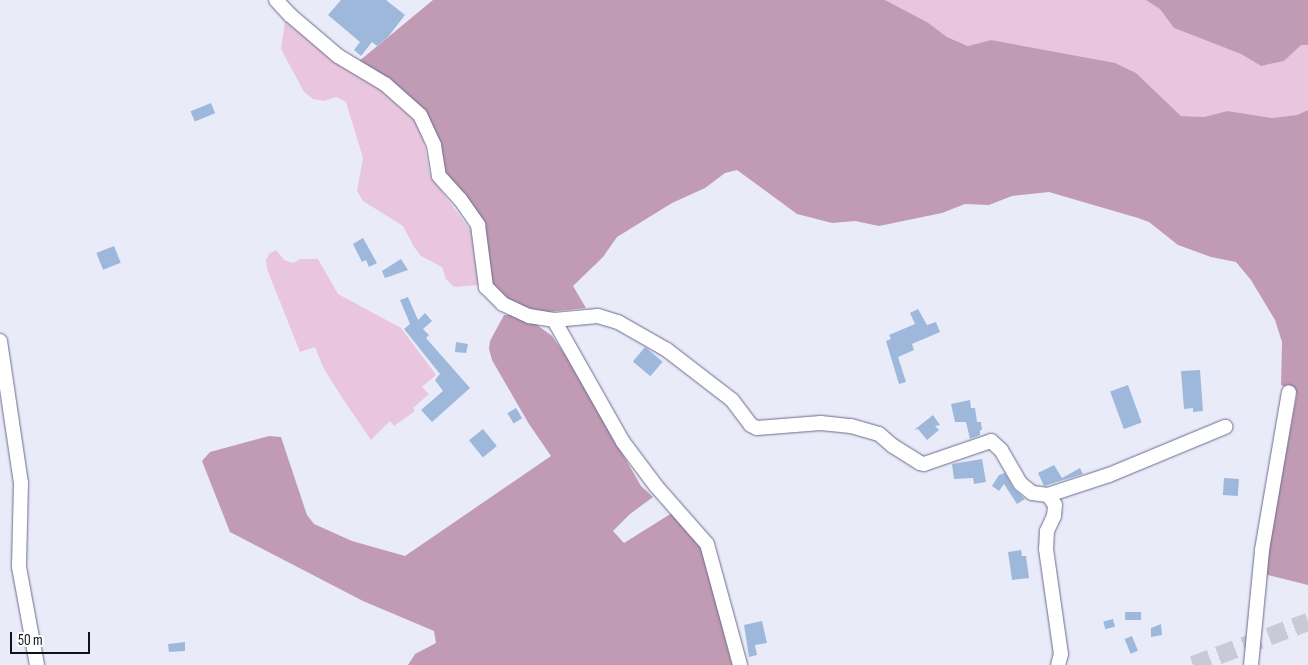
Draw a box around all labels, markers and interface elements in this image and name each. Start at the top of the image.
scale bar [12,622,92,654]
text: 50 m [18,631,43,650]

